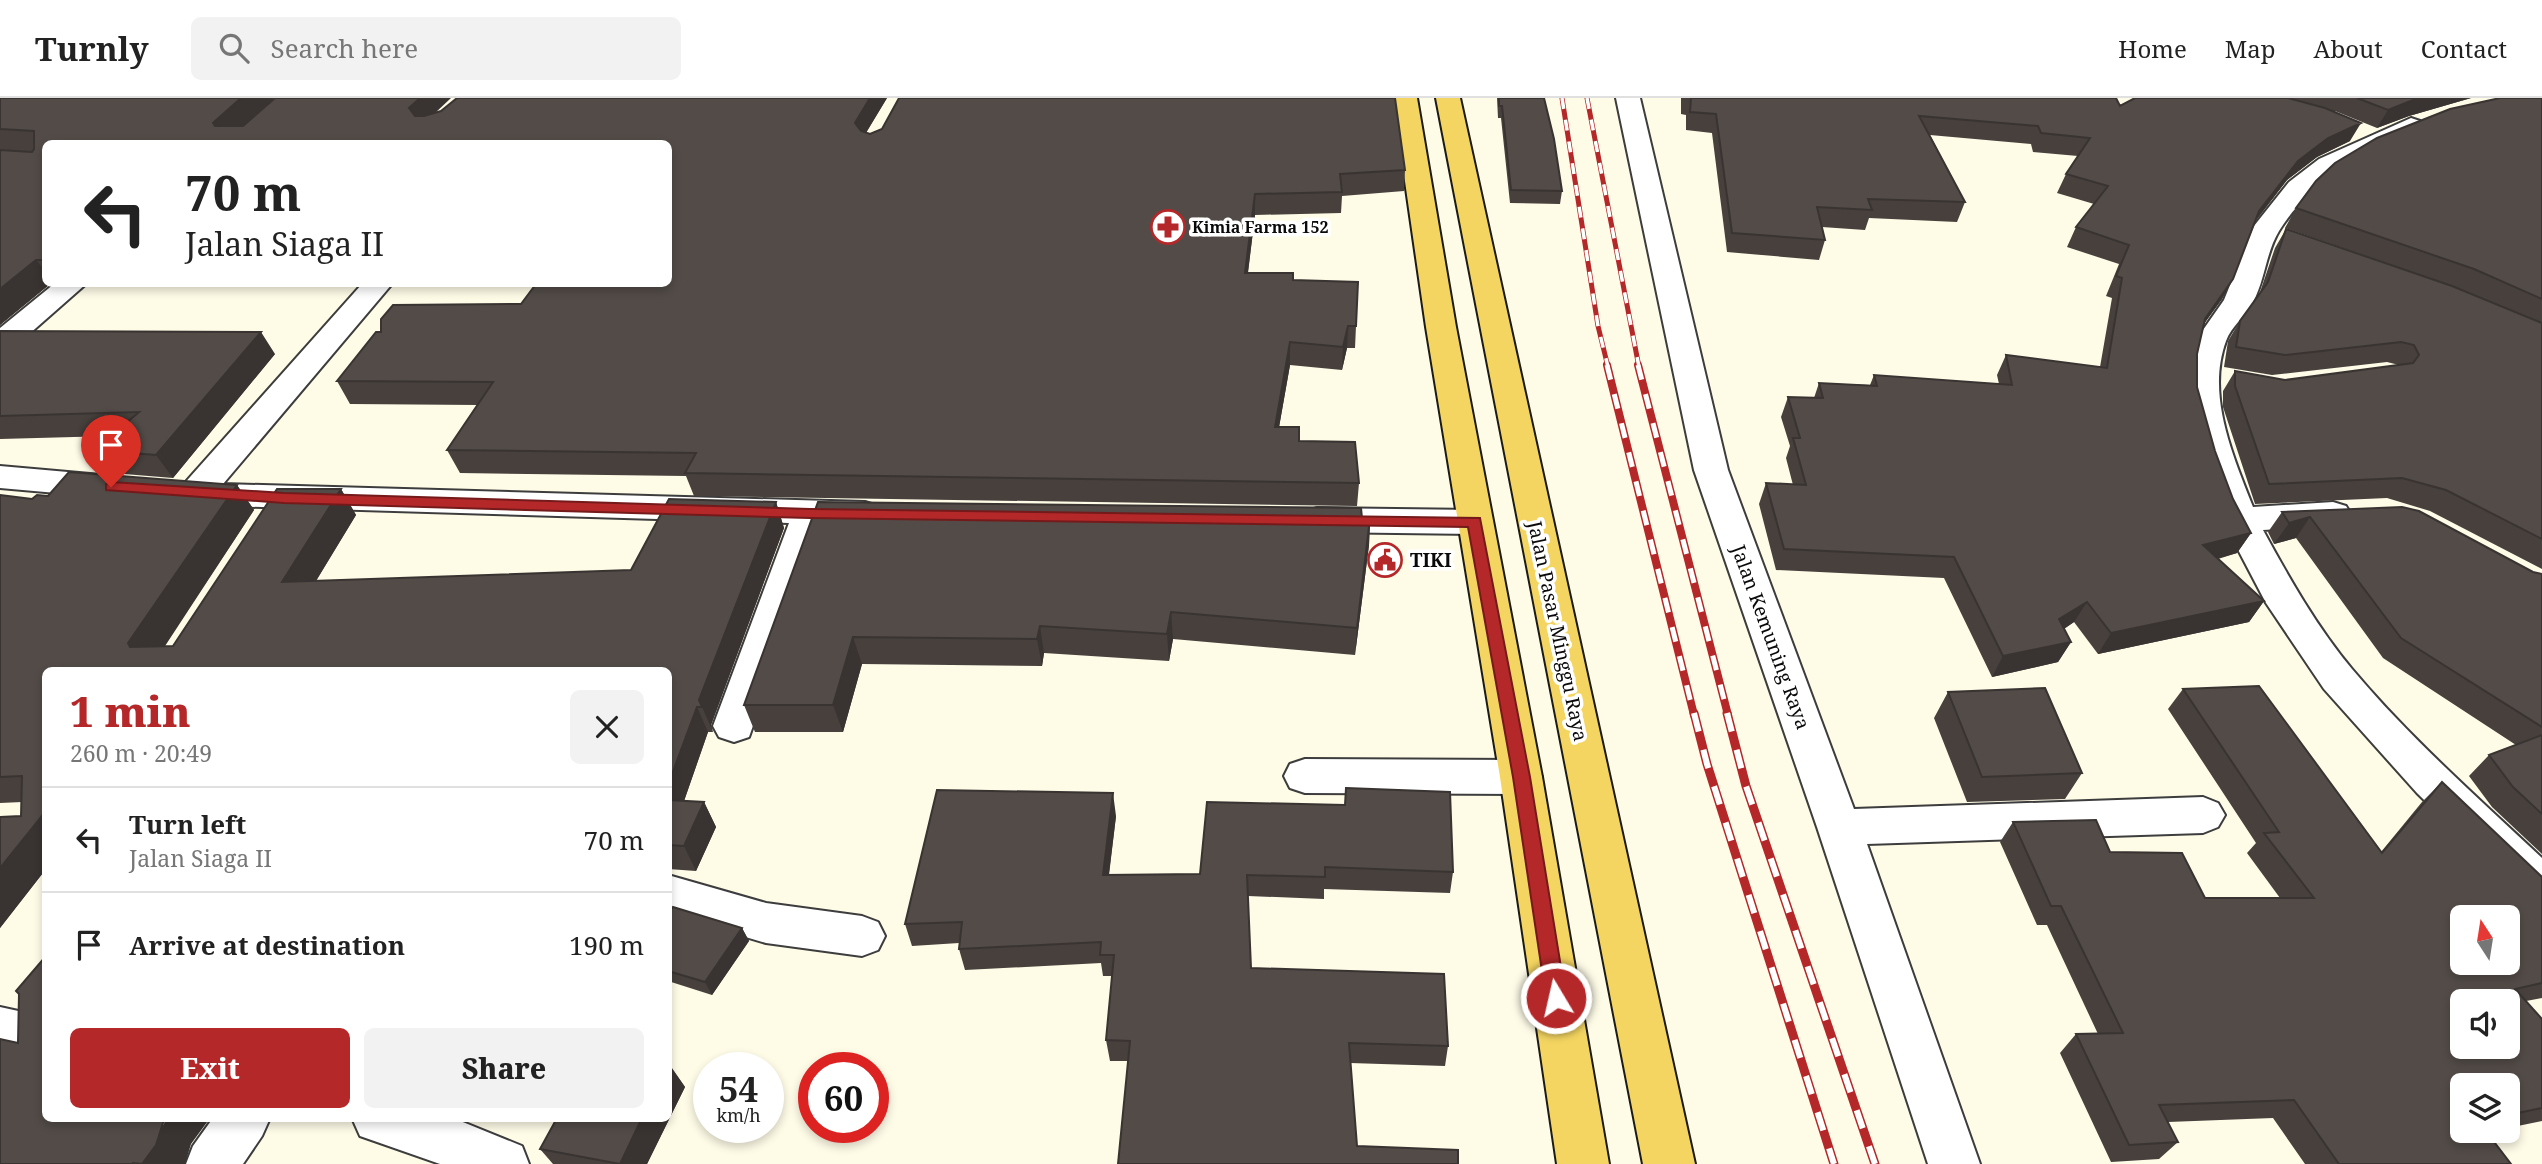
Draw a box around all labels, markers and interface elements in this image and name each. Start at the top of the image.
search box [191,17,681,80]
text: Turnly [35,26,149,71]
icon: search [215,29,253,67]
text: Search here [271,30,418,66]
text: Home [2118,32,2187,65]
text: Map [2225,32,2276,65]
text: About [2314,32,2383,65]
text: Contact [2421,32,2507,65]
text: 70 m [185,159,301,225]
icon: left [70,168,161,259]
pharmacy icon: Kimia Farma 152 [1149,208,1187,246]
place label: Kimia Farma 152 [1192,216,1328,238]
text: Jalan Siaga II [185,222,384,265]
pin [81,415,141,487]
icon: arrive [92,426,130,464]
street label: Jalan Pasar Minggu Raya [1522,518,1594,743]
street label: Jalan Kemuning Raya [1725,540,1816,733]
public building icon: TIKI [1366,541,1404,579]
place label: TIKI [1410,547,1452,573]
text: 1 min [70,682,191,739]
button: close [570,690,644,764]
text: 260 m · 20:49 [70,737,212,769]
text: Turn left [129,806,246,842]
icon: left [70,821,108,859]
text: 70 m [584,822,644,858]
text: Jalan Siaga II [129,842,272,874]
north arrow [2450,905,2520,975]
map controls [2450,905,2520,1143]
icon: arrive [70,926,108,964]
text: Arrive at destination [129,927,405,963]
text: 190 m [569,927,644,963]
position arrow [1519,961,1593,1035]
button: sound [2450,989,2520,1059]
button: Exit [70,1028,350,1108]
button: Share [364,1028,644,1108]
speed limit sign: 60 [798,1052,889,1143]
text: 54 [719,1065,758,1112]
button: layers [2450,1073,2520,1143]
text: km/h [716,1103,761,1127]

